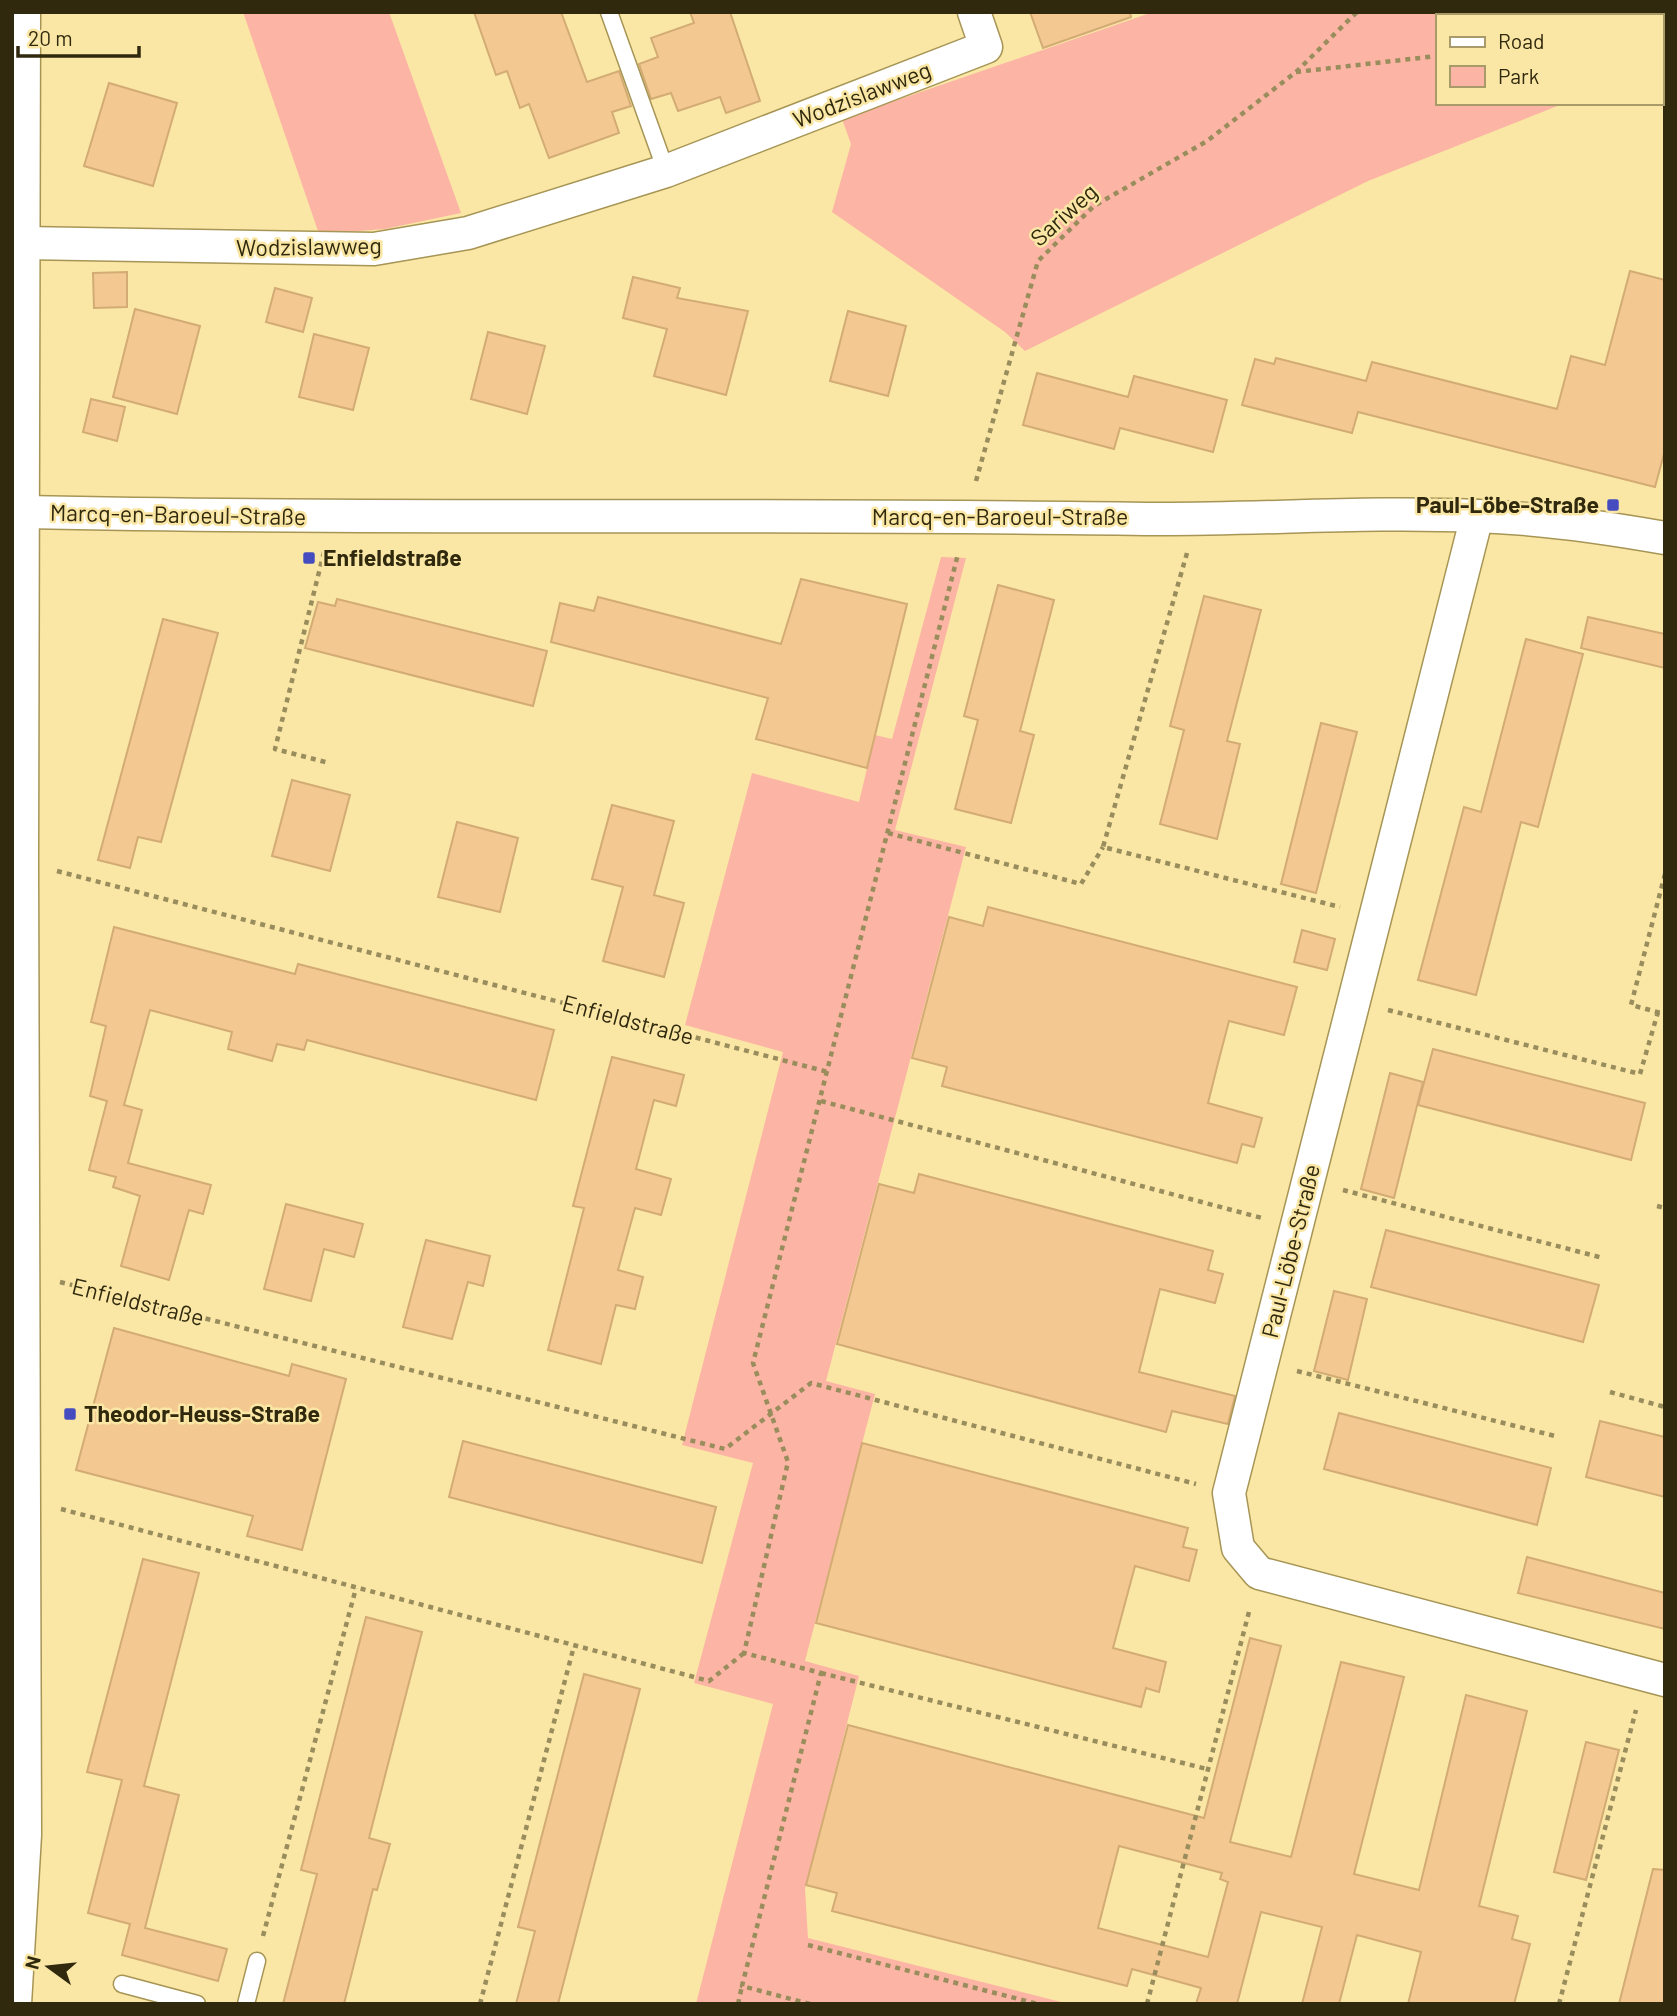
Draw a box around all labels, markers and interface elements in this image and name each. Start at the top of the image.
scale bar [18,14,138,58]
legend [1436,14,1663,105]
text: 20 m [28,25,73,50]
text: Road [1498,28,1544,53]
street label: Wodzislawweg [789,55,935,133]
text: Park [1498,63,1539,88]
street label: Sariweg [1024,177,1102,251]
street label: Wodzislawweg [236,231,382,261]
place label: Paul-Löbe-Straße [1416,490,1599,518]
marker: Paul-Löbe-Straße [1605,497,1621,513]
street label: Marcq-en-Baroeul-Straße [50,498,306,530]
street label: Marcq-en-Baroeul-Straße [872,502,1128,530]
place label: Enfieldstraße [323,543,462,571]
marker: Enfieldstraße [301,550,317,566]
street label: Enfieldstraße [559,988,697,1050]
street label: Paul-Löbe-Straße [1255,1161,1325,1341]
street label: Enfieldstraße [69,1271,207,1331]
place label: Theodor-Heuss-Straße [84,1399,320,1427]
marker: Theodor-Heuss-Straße [62,1406,78,1422]
north arrow [14,1932,84,2002]
text: N [19,1953,45,1972]

